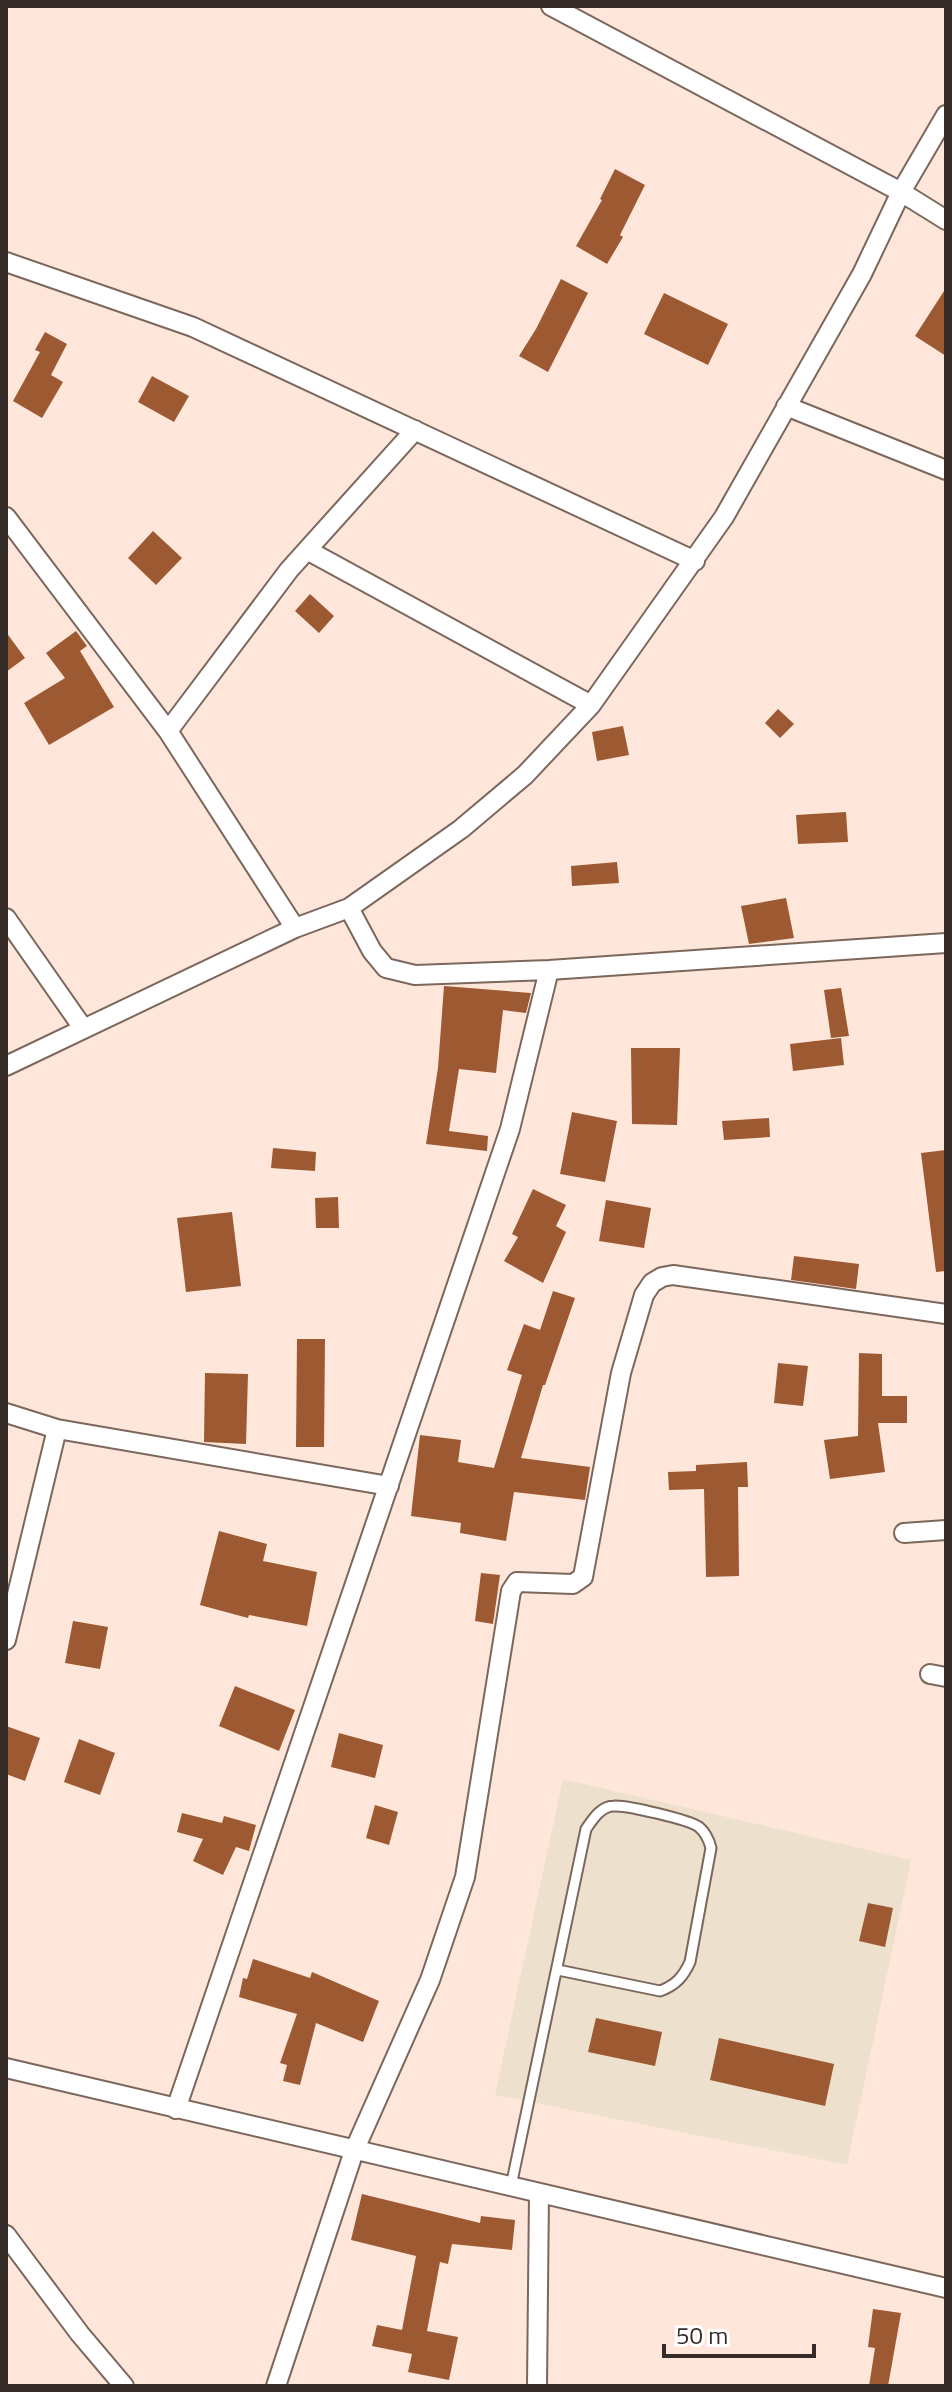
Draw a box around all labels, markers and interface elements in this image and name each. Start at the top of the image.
scale bar [664,2308,814,2358]
text: 50 m [676,2317,728,2353]

